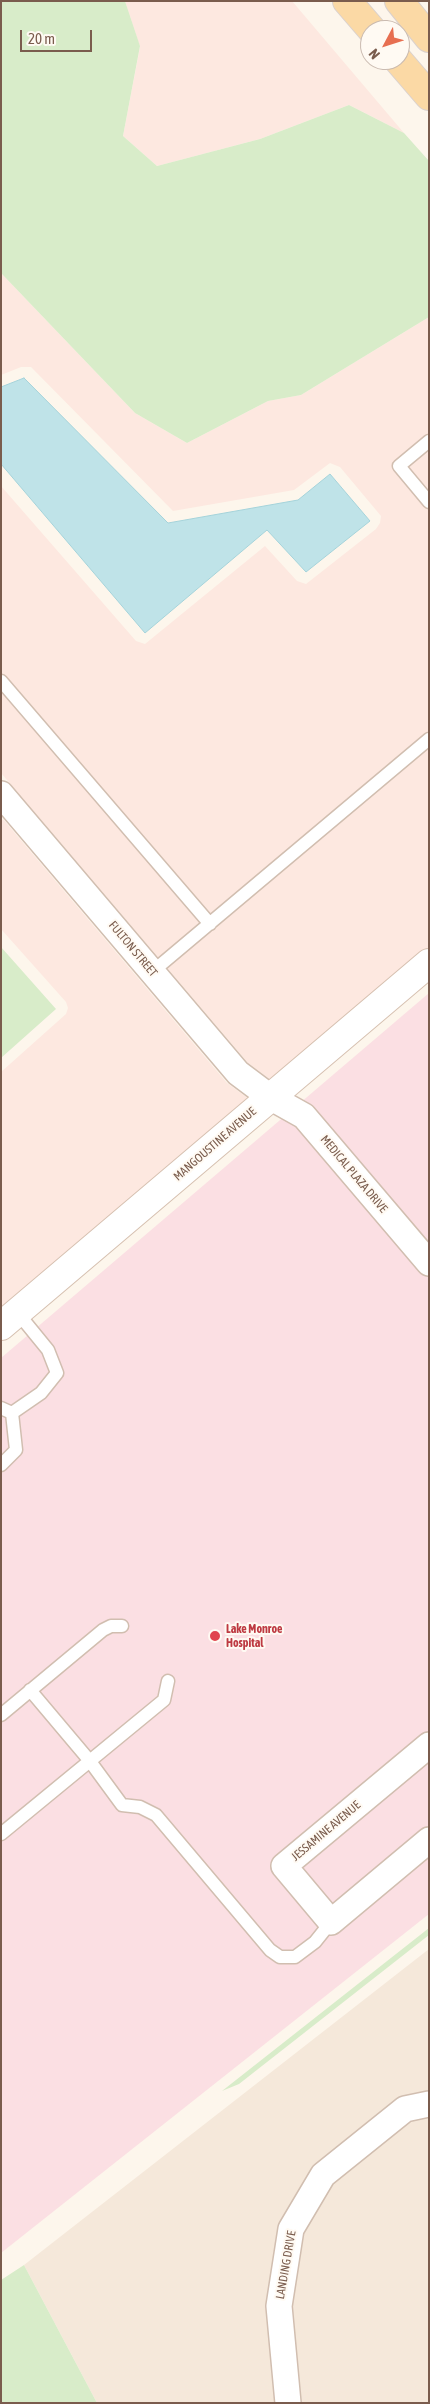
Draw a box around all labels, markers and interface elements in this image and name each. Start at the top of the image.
scale bar [22,20,95,52]
north arrow [360,20,410,70]
text: 20 m [28,30,55,47]
text: N [365,46,383,62]
street label: FULTON STREET [106,918,160,980]
street label: MANGOUSTINE AVENUE [171,1104,259,1184]
street label: MEDICAL PLAZA DRIVE [317,1132,391,1216]
place label: Lake Monroe Hospital [226,1622,282,1650]
marker: Lake Monroe Hospital [208,1629,222,1643]
street label: JESSAMINE AVENUE [289,1798,363,1864]
street label: LANDING DRIVE [273,2230,299,2300]

